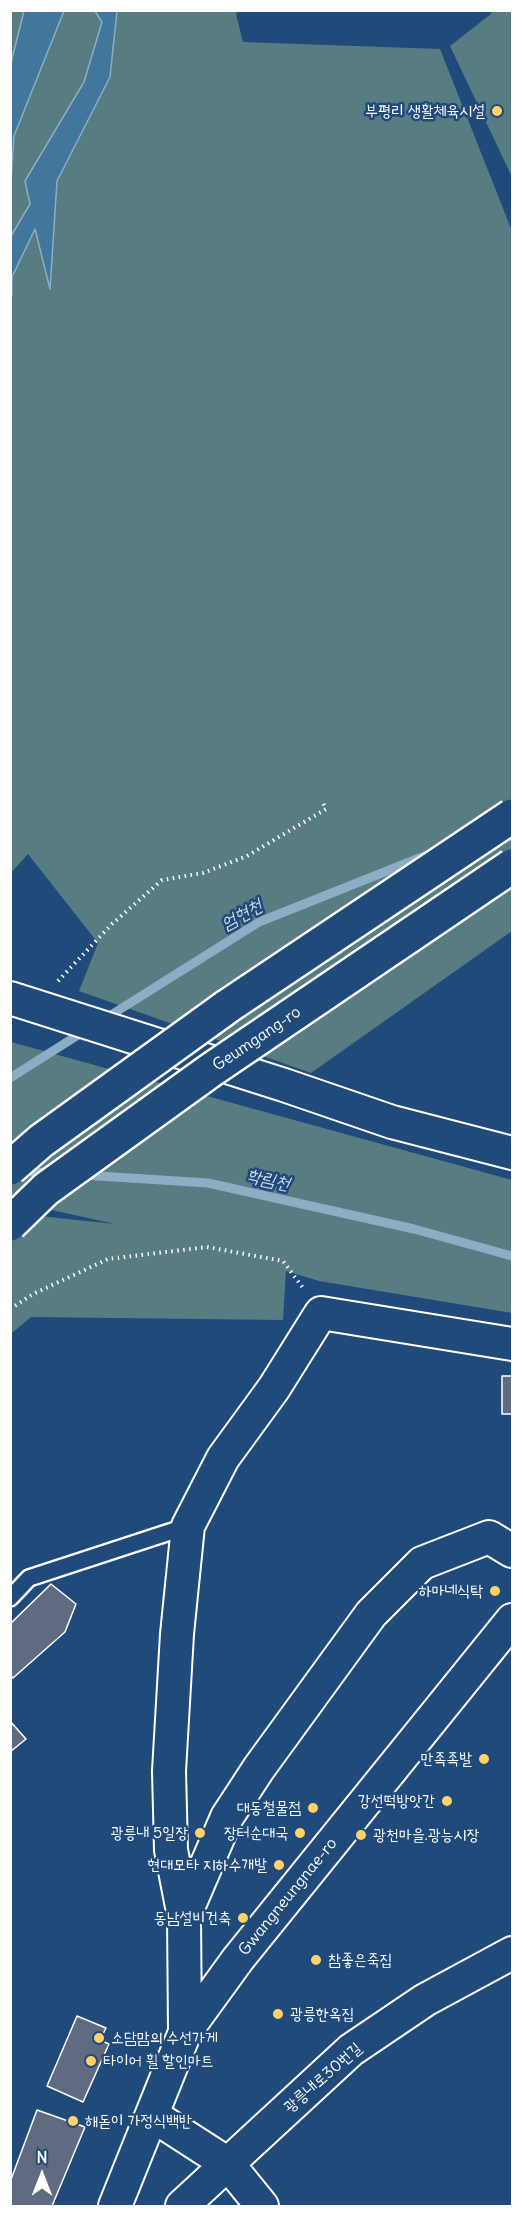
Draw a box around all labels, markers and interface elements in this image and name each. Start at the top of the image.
place label: 부평리 생활체육시설 [365,101,485,121]
marker: 부평리 생활체육시설 [490,104,504,118]
water label: 엄현천 [218,895,266,935]
street label: Geumgang-ro [209,1003,305,1075]
water label: 학림천 [244,1165,292,1195]
place label: 하마네식탁 [419,1581,483,1601]
marker: 하마네식탁 [488,1584,502,1598]
place label: 만족족발 [421,1749,472,1769]
marker: 만족족발 [477,1752,491,1766]
place label: 강선떡방앗간 [358,1791,435,1811]
marker: 강선떡방앗간 [440,1794,454,1808]
place label: 대동철물점 [237,1798,301,1818]
marker: 대동철물점 [306,1801,320,1815]
place label: 광릉내 5일장 [111,1823,188,1843]
place label: 장터순대국 [224,1823,288,1843]
place label: 광천마을.광능시장 [373,1825,479,1845]
marker: 광릉내 5일장 [193,1826,207,1840]
marker: 장터순대국 [293,1826,307,1840]
marker: 광천마을.광능시장 [354,1828,368,1842]
street label: Gwangneungnae-ro [235,1834,341,1960]
place label: 현대모타 지하수개발 [147,1855,267,1875]
marker: 현대모타 지하수개발 [272,1858,286,1872]
place label: 동남설비건축 [154,1908,231,1928]
marker: 동남설비건축 [236,1911,250,1925]
place label: 참좋은죽집 [328,1950,392,1970]
marker: 참좋은죽집 [309,1953,323,1967]
place label: 광릉한옥집 [290,2004,354,2024]
marker: 광릉한옥집 [271,2007,285,2021]
place label: 소담맘의 수선가게 [111,2028,218,2048]
marker: 소담맘의 수선가게 [92,2031,106,2045]
street label: 광릉내로30번길 [280,2039,366,2117]
place label: 타이어 휠 할인마트 [103,2051,214,2071]
marker: 타이어 휠 할인마트 [84,2054,98,2068]
place label: 해돋이 가정식백반 [85,2111,192,2131]
marker: 해돋이 가정식백반 [66,2114,80,2128]
north arrow [12,2145,72,2205]
text: N [36,2147,48,2167]

